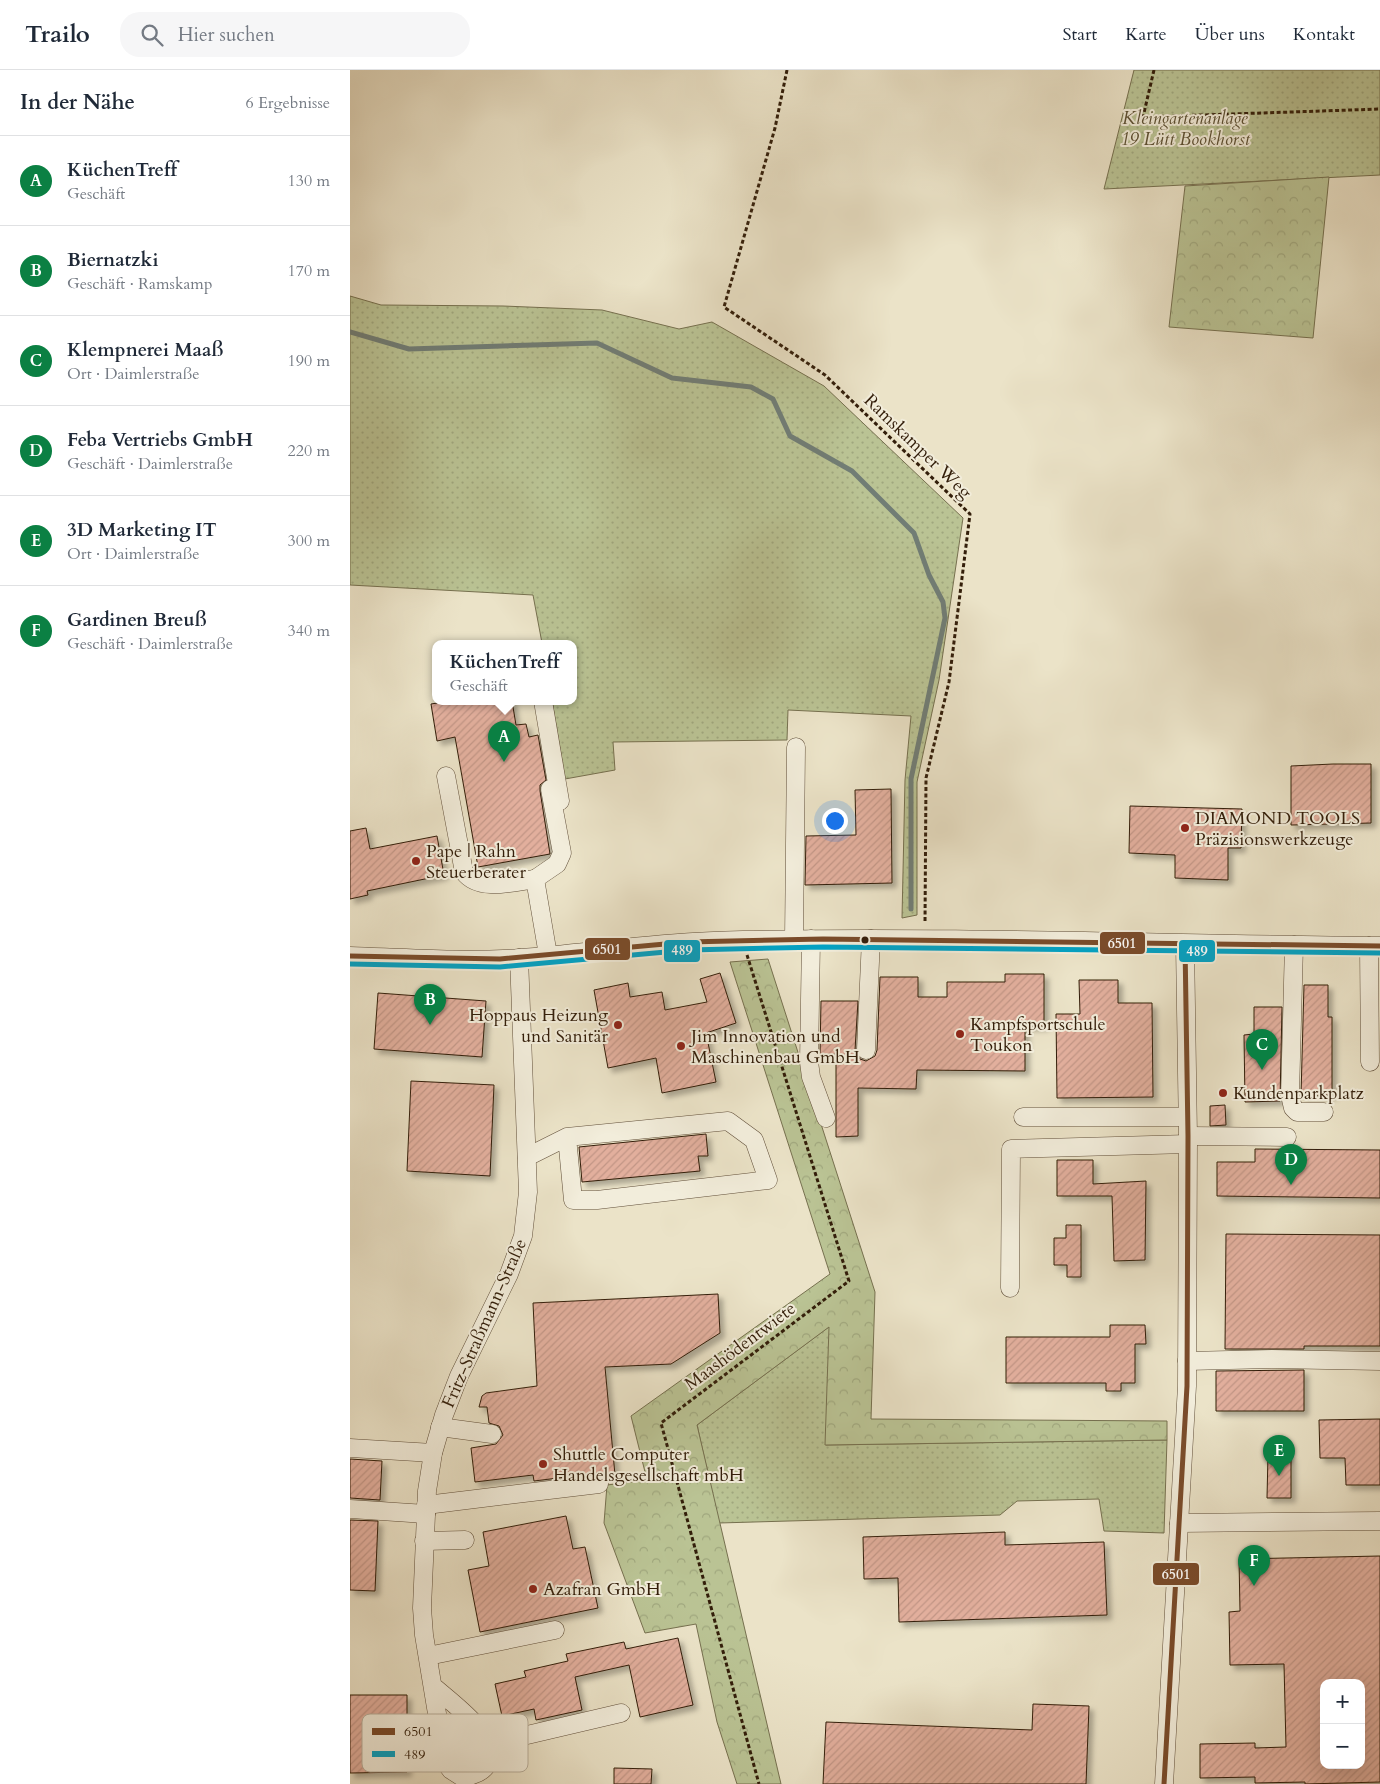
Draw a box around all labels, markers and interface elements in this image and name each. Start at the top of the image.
search box [120,12,470,57]
text: Trailo [25,18,90,51]
icon: search [138,21,166,49]
text: Hier suchen [178,22,275,48]
text: Start [1062,22,1097,47]
text: Karte [1125,22,1167,47]
text: Über uns [1195,22,1265,47]
text: Kontakt [1293,22,1355,47]
text: In der Nähe [20,88,135,117]
text: 6 Ergebnisse [245,92,330,114]
park label: Kleingartenanlage 19 Lütt Bookhorst [1120,106,1251,152]
text: KüchenTreff [67,157,177,183]
text: A [30,170,42,192]
text: 130 m [288,170,330,192]
text: Geschäft [67,183,125,205]
text: Biernatzki [67,247,158,273]
text: B [30,260,42,282]
text: 170 m [288,260,330,282]
text: Geschäft · Ramskamp [67,273,212,295]
text: Klempnerei Maaß [67,337,224,363]
text: C [30,350,42,372]
text: 190 m [288,350,330,372]
text: Ort · Daimlerstraße [67,363,199,385]
street label: Ramskamper Weg [858,388,978,505]
text: Feba Vertriebs GmbH [67,427,253,453]
text: D [29,440,43,462]
text: 220 m [288,440,330,462]
text: Geschäft · Daimlerstraße [67,453,233,475]
text: 3D Marketing IT [67,517,217,543]
text: E [31,530,41,552]
text: 300 m [288,530,330,552]
text: Ort · Daimlerstraße [67,543,199,565]
text: Gardinen Breuß [67,607,207,633]
text: F [31,620,41,642]
text: 340 m [288,620,330,642]
text: Geschäft · Daimlerstraße [67,633,233,655]
popup [432,640,577,705]
text: KüchenTreff [449,649,560,675]
text: Geschäft [449,675,508,697]
pin: A [488,721,520,762]
place label: DIAMOND TOOLS Präzisionswerkzeuge [1195,806,1360,852]
your location [822,808,848,834]
marker: DIAMOND TOOLS Präzisionswerkzeuge [1179,822,1191,834]
place label: Pape | Rahn Steuerberater [426,839,527,885]
marker: Pape | Rahn Steuerberater [410,855,422,867]
line badge: 6501 [1099,931,1146,955]
text: 6501 [1108,934,1136,953]
unlabelled marker [860,935,870,945]
line badge: 6501 [584,937,631,961]
line badge: 489 [663,939,701,963]
line badge: 489 [1178,939,1216,963]
text: 6501 [593,940,621,959]
text: 489 [671,941,693,960]
text: 489 [1186,942,1208,961]
pin: B [414,984,446,1025]
place label: Hoppaus Heizung und Sanitär [469,1003,609,1049]
place label: Kampfsportschule Toukon [970,1012,1106,1058]
marker: Hoppaus Heizung und Sanitär [612,1019,624,1031]
place label: Jim Innovation und Maschinenbau GmbH [688,1024,860,1070]
marker: Kampfsportschule Toukon [954,1028,966,1040]
pin: C [1246,1029,1278,1070]
marker: Jim Innovation und Maschinenbau GmbH [675,1040,687,1052]
place label: Kundenparkplatz [1233,1081,1364,1106]
marker: Kundenparkplatz [1217,1087,1229,1099]
pin: D [1275,1144,1307,1185]
street label: Fritz-Straßmann-Straße [436,1235,533,1412]
street label: Maashödentwiete [680,1296,801,1397]
pin: E [1263,1435,1295,1476]
place label: Shuttle Computer Handelsgesellschaft mbH [553,1442,744,1488]
marker: Shuttle Computer Handelsgesellschaft mbH [537,1458,549,1470]
pin: F [1238,1545,1270,1586]
line badge: 6501 [1152,1562,1200,1586]
text: 6501 [1162,1565,1190,1584]
place label: Azafran GmbH [543,1577,661,1602]
marker: Azafran GmbH [527,1583,539,1595]
map controls [1320,1679,1365,1769]
button: + [1320,1679,1365,1724]
legend [362,1714,528,1772]
text: 6501 [404,1722,433,1741]
button: − [1320,1724,1365,1769]
text: 489 [404,1745,426,1764]

